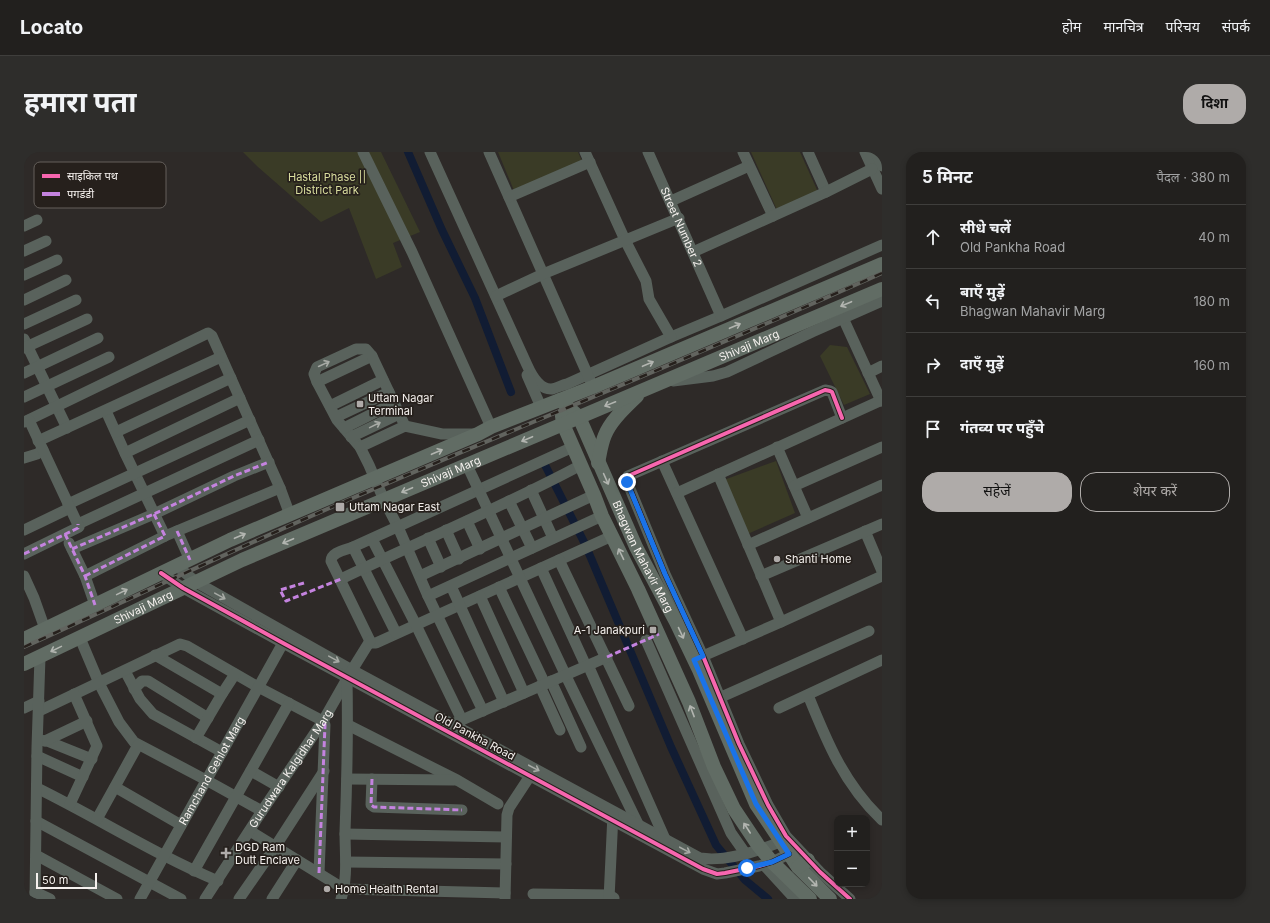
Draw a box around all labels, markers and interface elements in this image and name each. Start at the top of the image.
text: Locato [20,16,83,39]
text: होम [1062,18,1081,35]
text: मानचित्र [1103,18,1144,35]
text: परिचय [1166,18,1200,35]
text: संपर्क [1222,18,1250,35]
button: दिशा [1183,84,1246,124]
text: हमारा पता [24,85,136,119]
legend [34,162,166,208]
text: 5 मिनट [922,167,973,187]
text: साइकिल पथ [67,169,119,183]
text: पैदल · 380 m [1157,169,1230,185]
park label: Hastal Phase || District Park [288,170,366,197]
street label: Street Number 2 [658,185,705,269]
text: पगडंडी [67,187,94,201]
text: सीधे चलें [960,218,1011,237]
icon: ahead [922,226,944,248]
text: 40 m [1198,229,1230,245]
text: Old Pankha Road [960,239,1065,255]
text: बाएँ मुड़ें [960,282,1005,301]
icon: left [922,290,944,312]
text: 180 m [1193,293,1230,309]
one-way arrow [841,301,853,309]
text: Bhagwan Mahavir Marg [960,303,1105,319]
one-way arrow [729,322,741,330]
street label: Shivaji Marg [717,326,781,364]
icon: right [922,354,944,376]
text: दाएँ मुड़ें [960,354,1004,373]
text: 160 m [1193,357,1230,373]
one-way arrow [641,359,653,367]
one-way arrow [318,360,330,367]
place label: Uttam Nagar Terminal [368,391,434,418]
marker: Uttam Nagar Terminal [355,399,365,409]
one-way arrow [605,401,617,409]
icon: arrive [922,418,944,440]
text: गंतव्य पर पहुँचे [960,418,1044,437]
one-way arrow [369,421,381,428]
one-way arrow [521,436,533,444]
one-way arrow [430,448,442,455]
street label: Shivaji Marg [418,453,483,491]
one-way arrow [602,472,610,484]
button: सहेजें [922,472,1072,512]
button: शेयर करें [1080,472,1230,512]
route end [618,473,636,491]
one-way arrow [402,487,414,495]
street label: Bhagwan Mahavir Marg [610,498,677,615]
place label: Uttam Nagar East [349,500,440,514]
marker: Uttam Nagar East [334,501,346,513]
one-way arrow [233,532,245,539]
one-way arrow [282,538,294,545]
one-way arrow [617,548,624,560]
place label: Shanti Home [785,552,851,566]
marker: Shanti Home [772,554,782,564]
street label: Shivaji Marg [111,587,175,627]
one-way arrow [116,588,128,595]
one-way arrow [214,592,226,600]
place label: A-1 Janakpuri [574,623,645,637]
marker: A-1 Janakpuri [648,625,658,635]
one-way arrow [678,627,685,639]
one-way arrow [50,646,62,653]
one-way arrow [328,656,340,664]
one-way arrow [688,705,696,717]
street label: Gurudwara Kalgidhar Marg [246,707,335,831]
street label: Old Pankha Road [432,709,518,763]
street label: Ramchand Gehlot Marg [176,714,248,827]
one-way arrow [528,765,540,773]
map controls [834,815,870,887]
button: + [834,815,870,851]
one-way arrow [743,823,751,834]
place label: DGD Ram Dutt Enclave [235,840,300,867]
marker: DGD Ram Dutt Enclave [220,847,232,859]
one-way arrow [679,847,691,854]
button: − [834,851,870,887]
route start [738,859,756,877]
scale bar [36,871,97,890]
text: 50 m [42,873,68,887]
one-way arrow [808,877,817,887]
place label: Home Health Rental [335,882,438,896]
marker: Home Health Rental [322,884,332,894]

